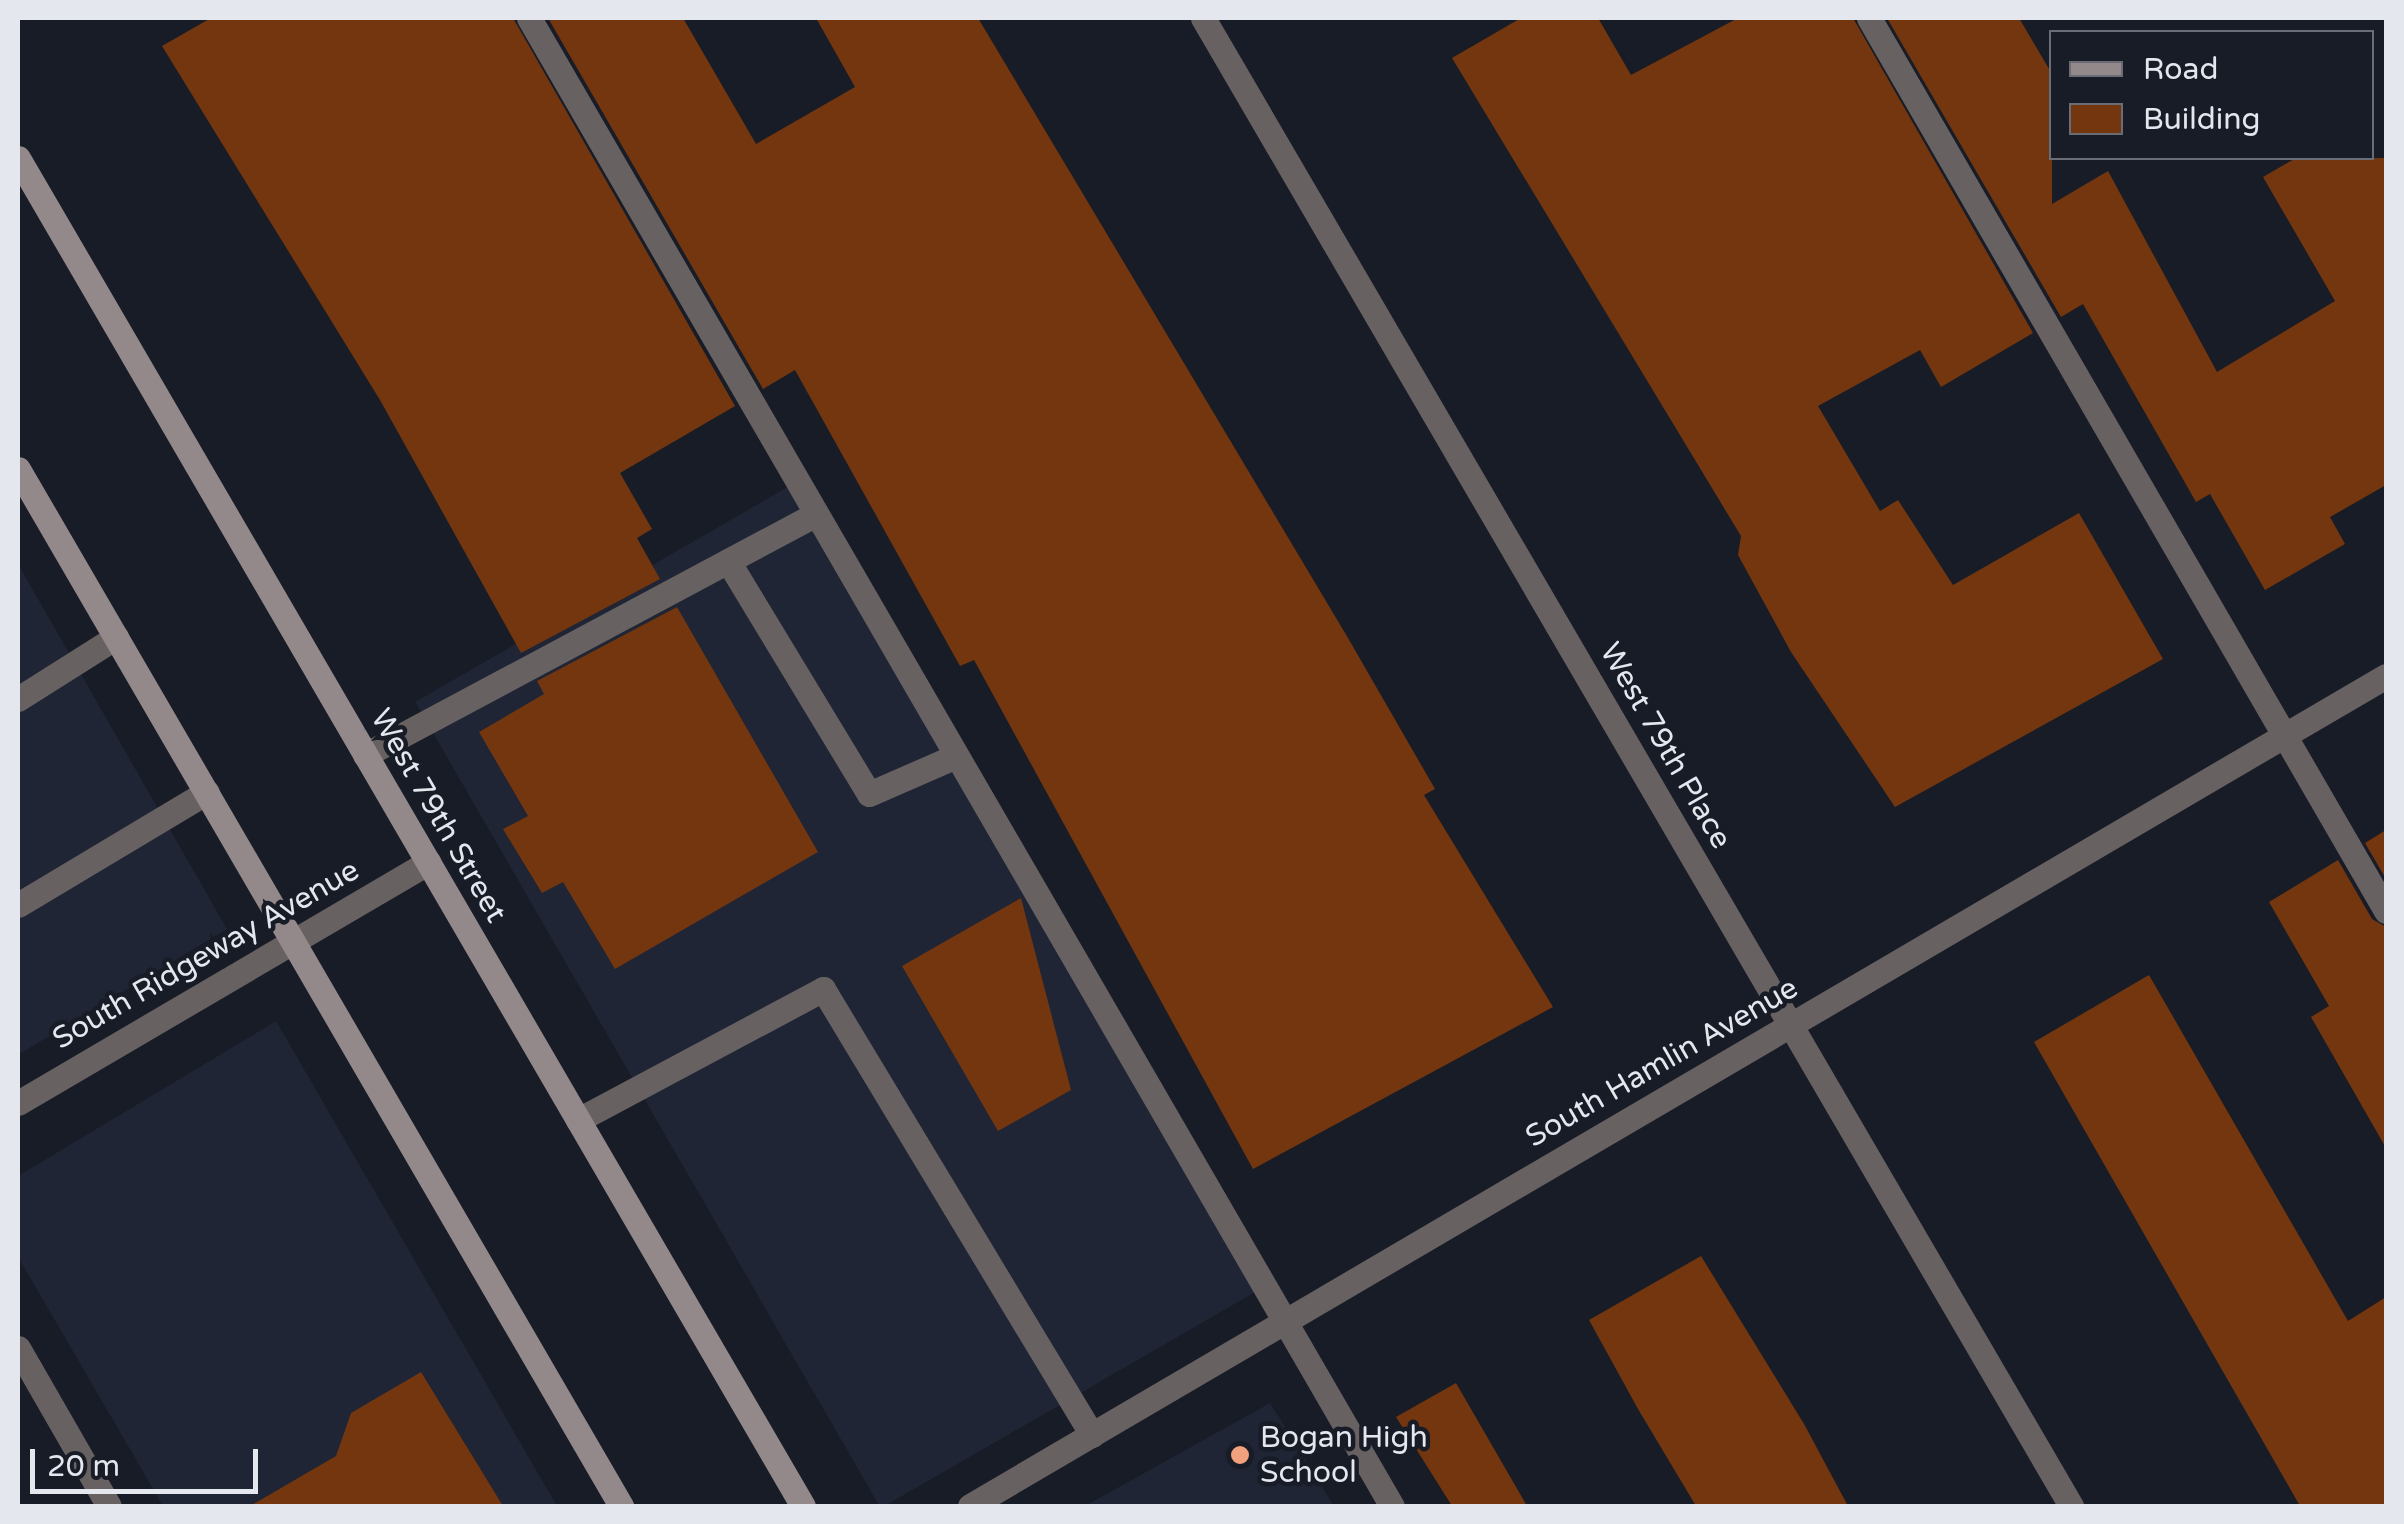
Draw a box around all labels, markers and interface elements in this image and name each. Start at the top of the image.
legend [2049,30,2374,160]
text: Road [2143,51,2218,88]
text: Building [2143,101,2260,138]
street label: West 79th Place [1591,637,1739,855]
street label: West 79th Street [362,703,514,929]
street label: South Ridgeway Avenue [47,853,365,1057]
street label: South Hamlin Avenue [1520,970,1804,1156]
place label: Bogan High School [1260,1420,1428,1490]
scale bar [35,1429,262,1491]
marker: Bogan High School [1229,1444,1251,1466]
text: 20 m [47,1448,120,1485]

